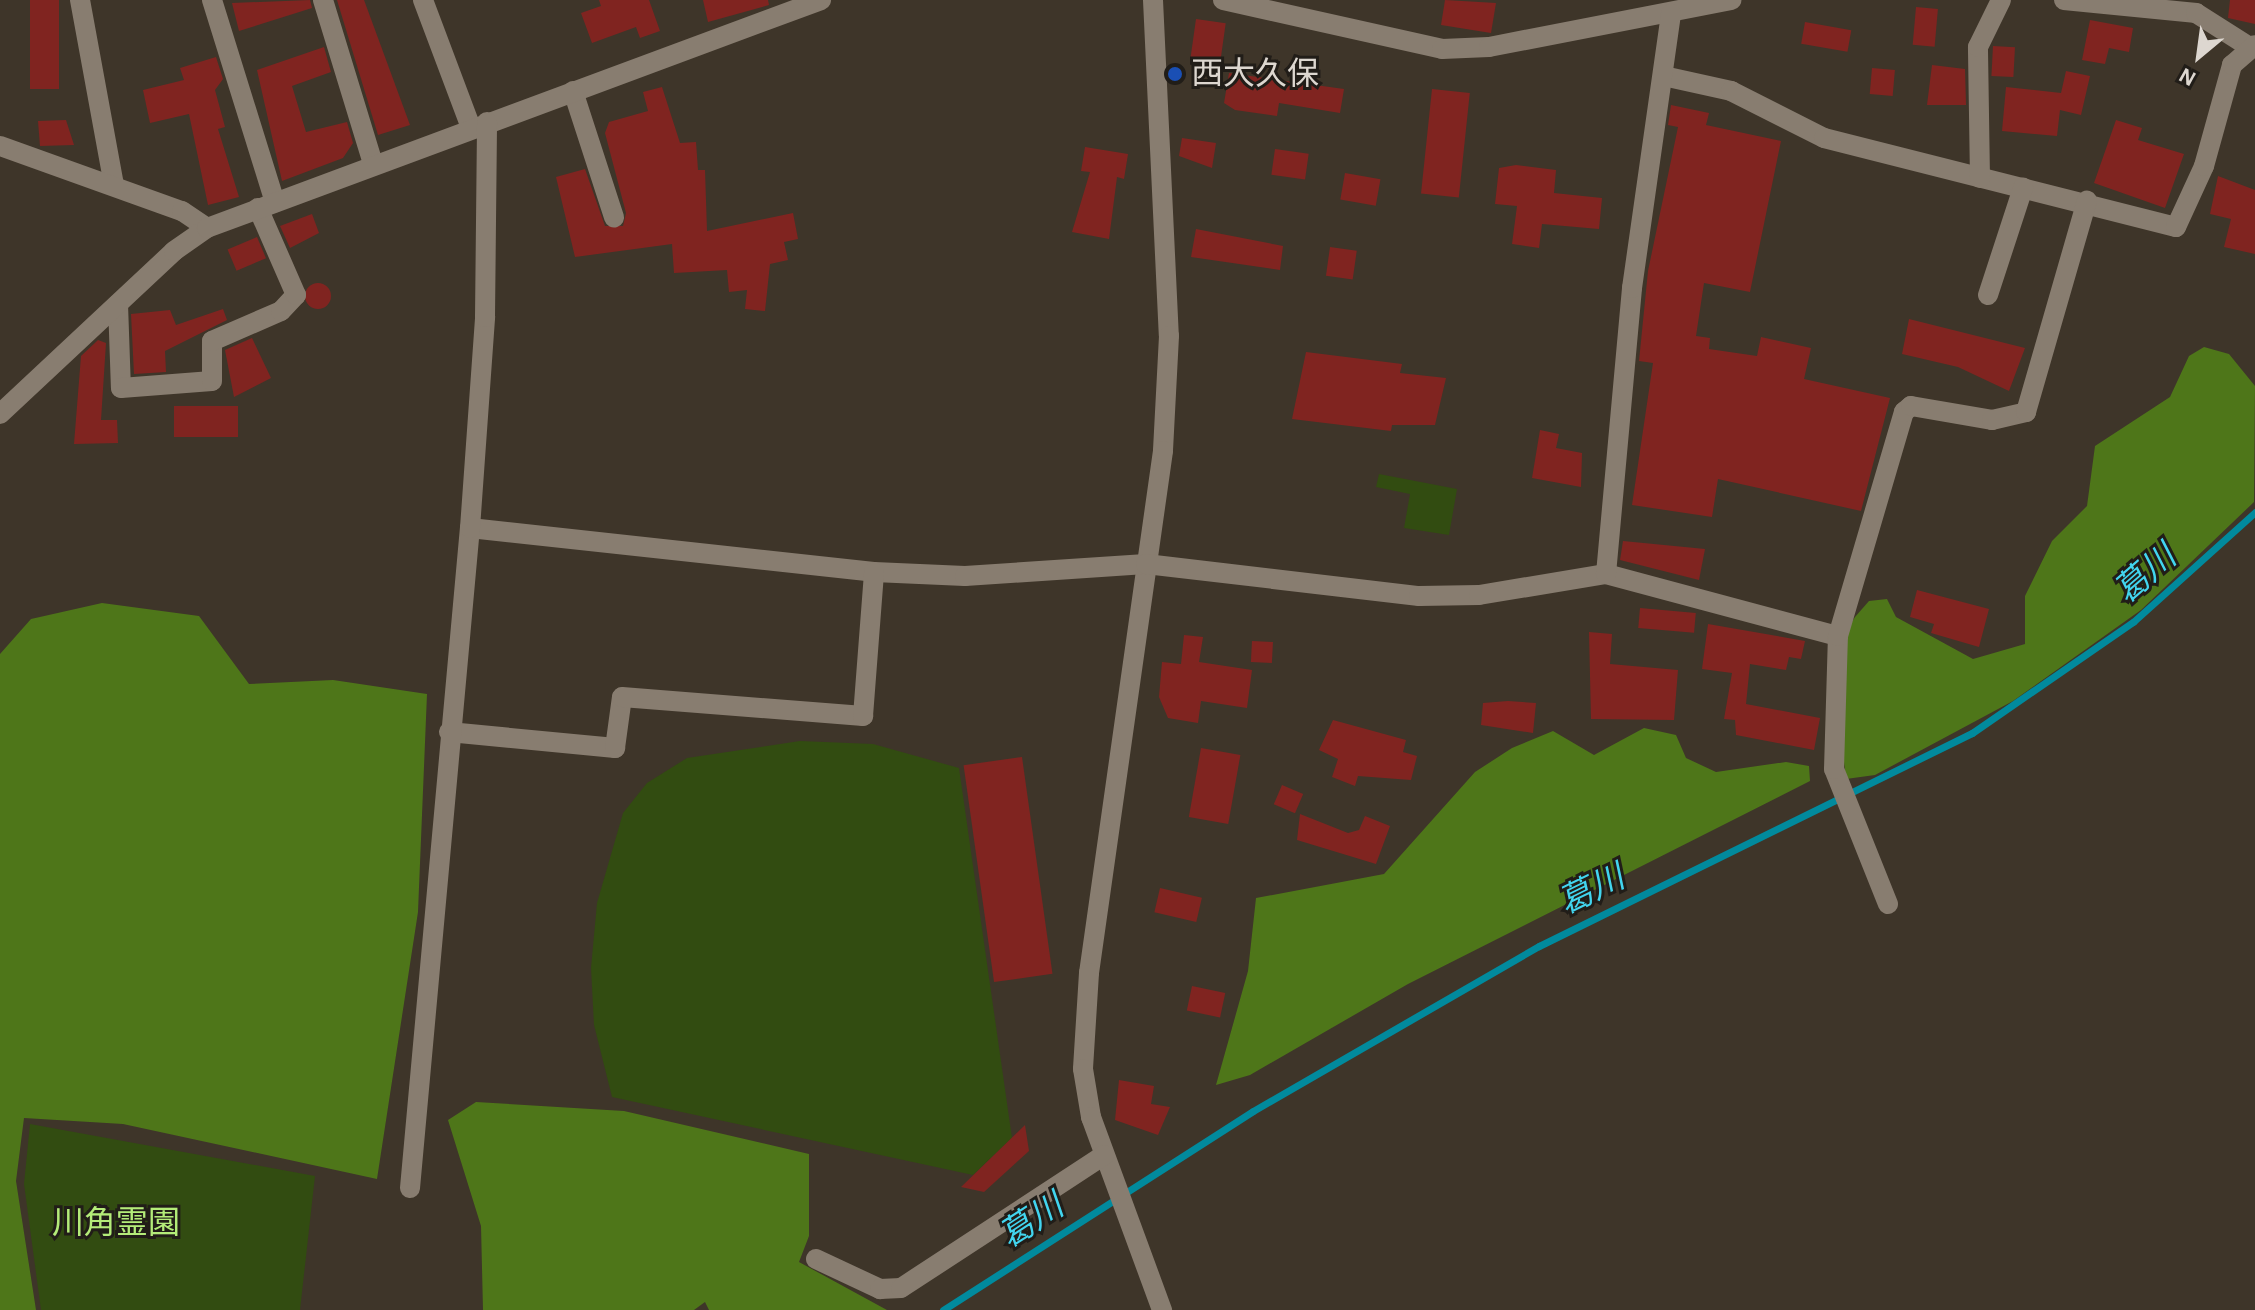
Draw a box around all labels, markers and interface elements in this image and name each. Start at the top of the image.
north arrow [2159,16,2239,96]
place label: 西大久保 [1191,55,1319,93]
text: N [2175,64,2199,90]
marker: 西大久保 [1166,65,1184,83]
water label: 葛川 [2107,537,2185,613]
water label: 葛川 [1552,858,1632,924]
water label: 葛川 [992,1186,1072,1258]
park label: 川角霊園 [52,1204,180,1242]

